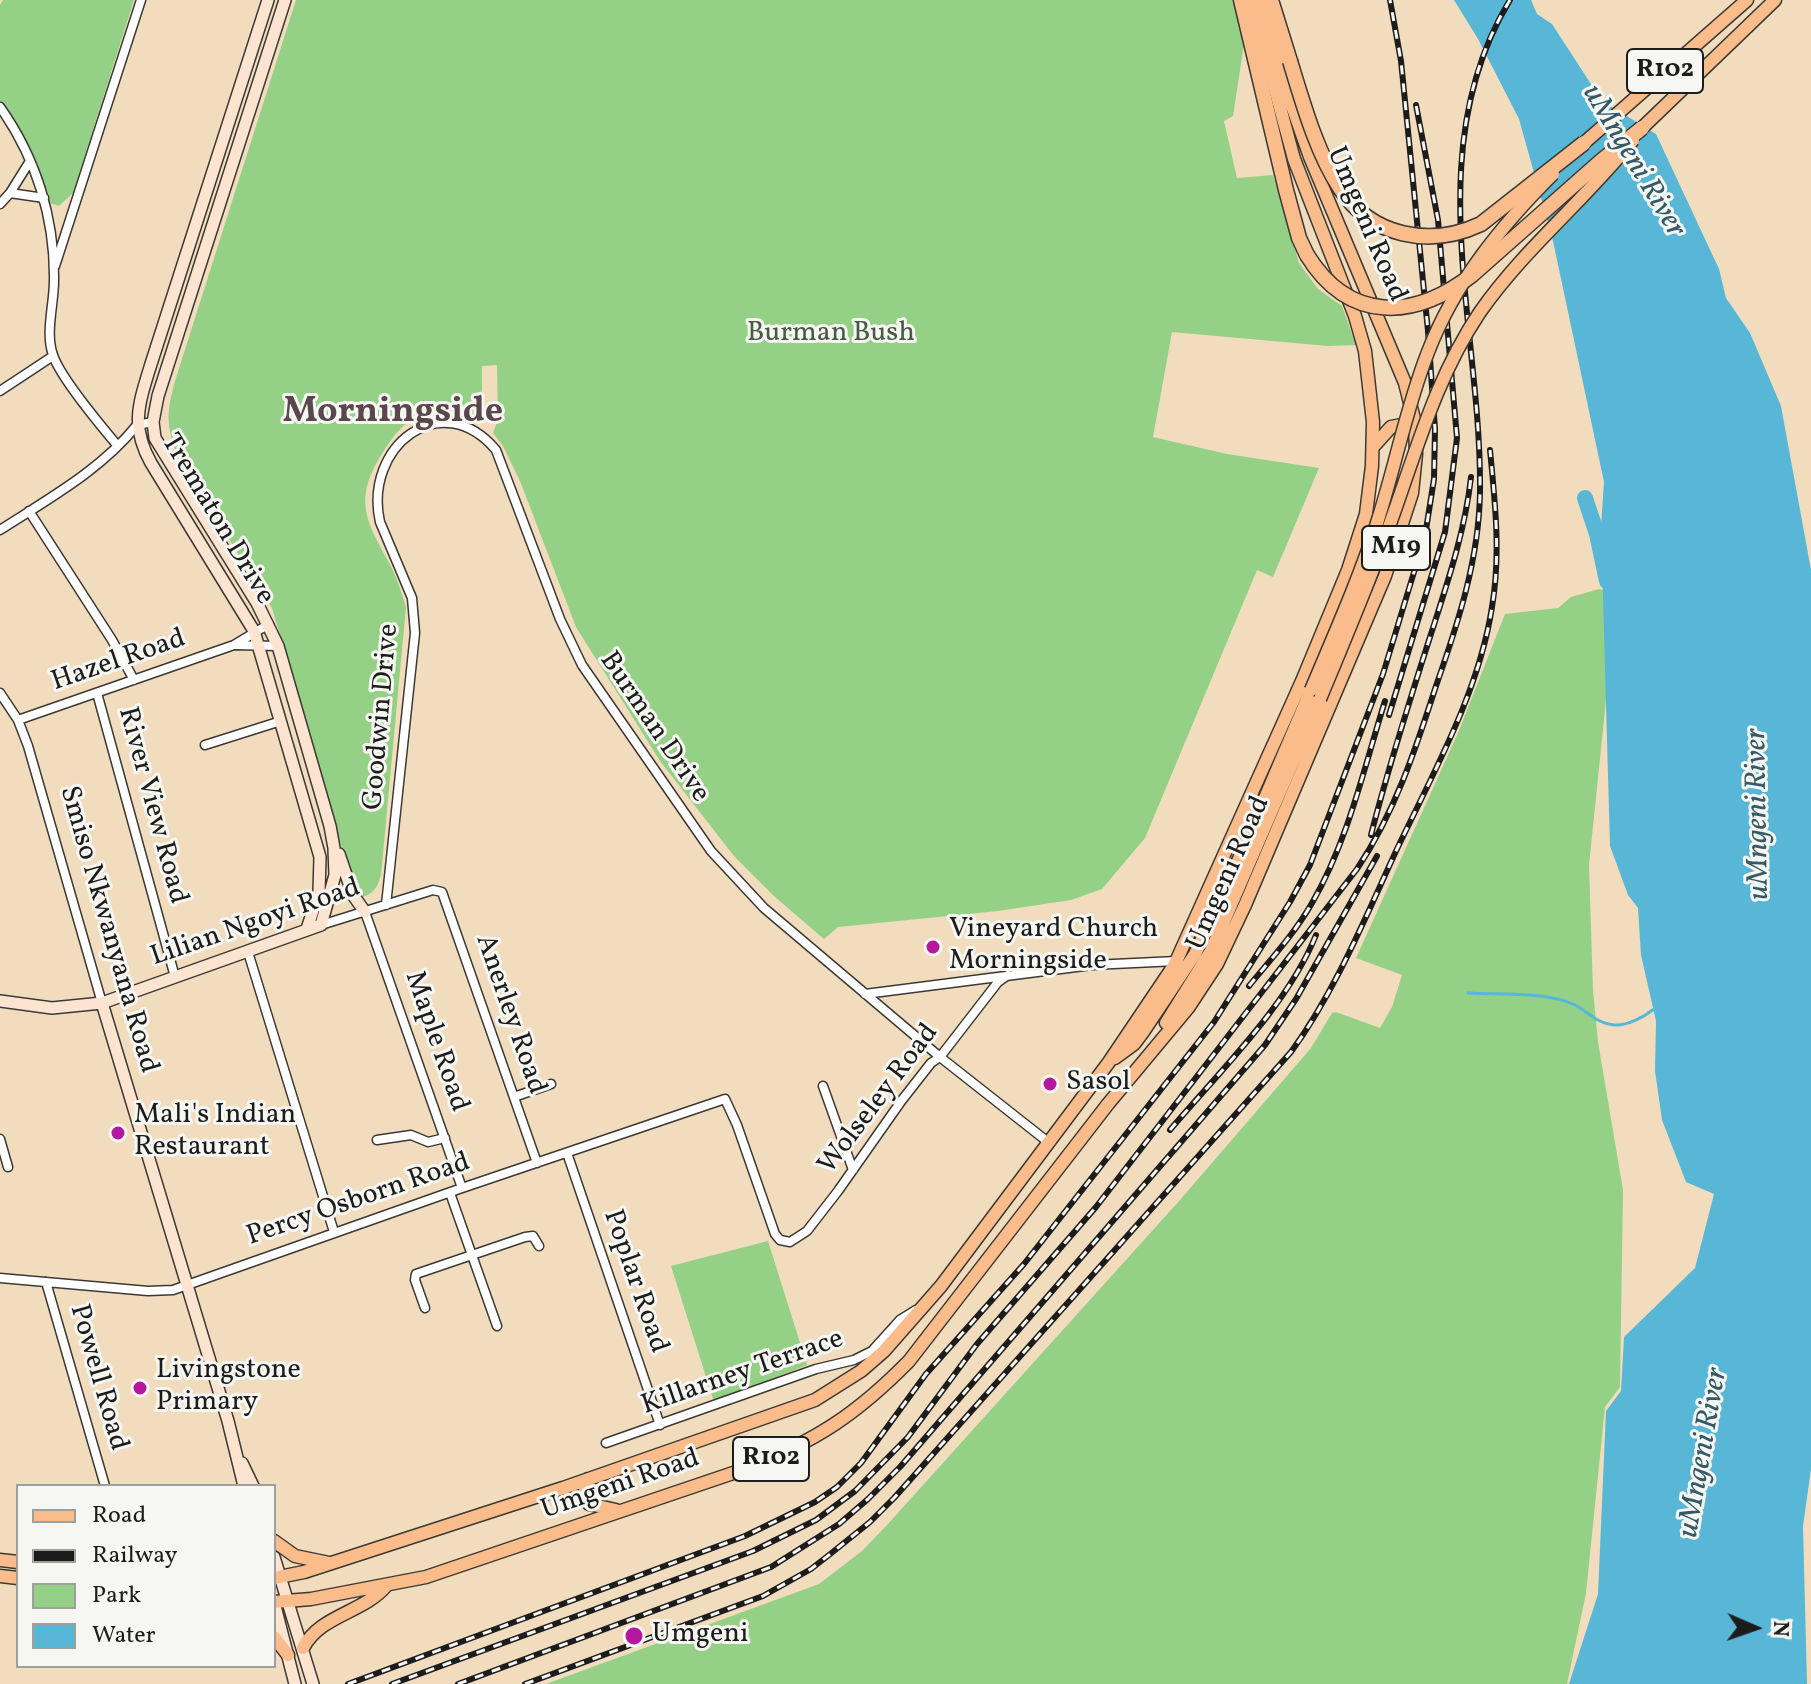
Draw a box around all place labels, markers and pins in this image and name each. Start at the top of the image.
place label: Vineyard Church Morningside [949,914,1158,980]
marker: Vineyard Church Morningside [924,938,942,956]
place label: Sasol [1066,1067,1130,1101]
marker: Sasol [1041,1075,1059,1093]
place label: Mali's Indian Restaurant [134,1100,296,1166]
marker: Mali's Indian Restaurant [109,1124,127,1142]
place label: Livingstone Primary [156,1355,301,1421]
marker: Livingstone Primary [131,1379,149,1397]
place label: Umgeni [652,1619,748,1653]
marker: Umgeni [623,1625,645,1647]

